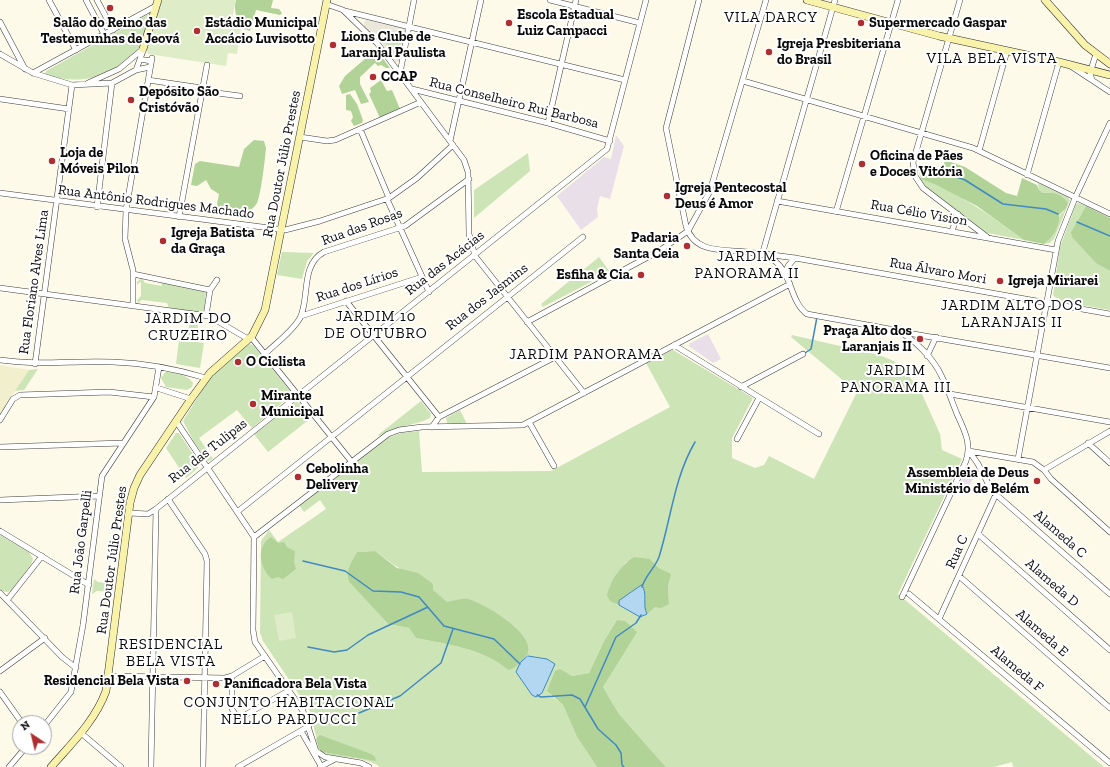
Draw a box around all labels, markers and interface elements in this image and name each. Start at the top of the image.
marker: Salão do Reino das Testemunhas de Jeová [105,3,115,13]
place label: Escola Estadual Luiz Campacci [517,7,614,40]
district label: VILA DARCY [724,9,818,27]
place label: Salão do Reino das Testemunhas de Jeová [40,15,180,48]
place label: Estádio Municipal Accácio Luvisotto [205,15,317,48]
place label: Supermercado Gaspar [869,15,1007,31]
marker: Escola Estadual Luiz Campacci [504,18,514,28]
marker: Supermercado Gaspar [856,18,866,28]
marker: Estádio Municipal Accácio Luvisotto [192,26,202,36]
place label: Lions Clube de Laranjal Paulista [341,29,446,62]
place label: Igreja Presbiteriana do Brasil [777,36,901,68]
marker: Lions Clube de Laranjal Paulista [328,40,338,50]
marker: Igreja Presbiteriana do Brasil [764,47,774,57]
district label: VILA BELA VISTA [927,50,1057,68]
place label: CCAP [381,69,417,85]
marker: CCAP [368,72,378,82]
street label: Rua Conselheiro Rui Barbosa [428,74,600,132]
place label: Depósito São Cristóvão [139,84,219,116]
street label: Rua Doutor Júlio Prestes [260,89,304,239]
marker: Depósito São Cristóvão [126,95,136,105]
place label: Loja de Móveis Pilon [60,145,139,178]
place label: Oficina de Pães e Doces Vitória [870,148,963,180]
marker: Loja de Móveis Pilon [47,156,57,166]
marker: Oficina de Pães e Doces Vitória [857,159,867,169]
place label: Igreja Pentecostal Deus é Amor [675,180,786,212]
street label: Rua Antônio Rodrigues Machado [57,182,255,222]
marker: Igreja Pentecostal Deus é Amor [662,191,672,201]
street label: Rua Célio Vision [869,196,969,230]
street label: Rua das Rosas [319,205,405,249]
street label: Rua Floriano Alves Lima [16,209,52,355]
place label: Igreja Batista da Graça [171,225,255,258]
street label: Rua das Acácias [402,227,488,299]
place label: Padaria Santa Ceia [613,230,679,262]
marker: Igreja Batista da Graça [158,236,168,246]
marker: Padaria Santa Ceia [682,241,692,251]
district label: JARDIM PANORAMA II [694,248,800,283]
street label: Rua Álvaro Mori [888,254,988,288]
street label: Rua dos Jasmins [443,260,531,334]
street label: Rua dos Lírios [314,264,400,306]
place label: Esfiha & Cia. [556,267,633,283]
marker: Esfiha & Cia. [636,270,646,280]
place label: Igreja Miriarei [1008,273,1098,289]
marker: Igreja Miriarei [995,276,1005,286]
district label: JARDIM ALTO DOS LARANJAIS II [941,297,1083,332]
district label: JARDIM 10 DE OUTUBRO [324,308,428,343]
district label: JARDIM DO CRUZEIRO [144,310,232,345]
place label: Praça Alto dos Laranjais II [823,323,912,356]
marker: Praça Alto dos Laranjais II [915,334,925,344]
district label: JARDIM PANORAMA [509,346,663,364]
place label: O Ciclista [246,354,306,370]
marker: O Ciclista [233,357,243,367]
district label: JARDIM PANORAMA III [840,362,952,397]
place label: Mirante Municipal [261,388,324,420]
marker: Mirante Municipal [248,399,258,409]
street label: Rua das Tulipas [165,415,251,487]
place label: Cebolinha Delivery [306,461,369,494]
place label: Assembleia de Deus Ministério de Belém [905,465,1029,498]
marker: Cebolinha Delivery [293,472,303,482]
marker: Assembleia de Deus Ministério de Belém [1032,476,1042,486]
street label: Rua Doutor Júlio Prestes [93,485,131,635]
street label: Rua João Garpelli [66,489,96,595]
street label: Alameda C [1030,506,1090,562]
street label: Rua C [942,532,972,572]
street label: Alameda D [1022,555,1082,611]
street label: Alameda E [1012,606,1072,660]
district label: RESIDENCIAL BELA VISTA [119,636,223,671]
street label: Alameda F [987,642,1047,696]
place label: Residencial Bela Vista [44,673,179,689]
marker: Residencial Bela Vista [182,676,192,686]
place label: Panificadora Bela Vista [224,676,367,692]
marker: Panificadora Bela Vista [211,679,221,689]
district label: CONJUNTO HABITACIONAL NELLO PARDUCCI [183,694,395,729]
north arrow [12,715,52,755]
text: N [18,718,33,733]

